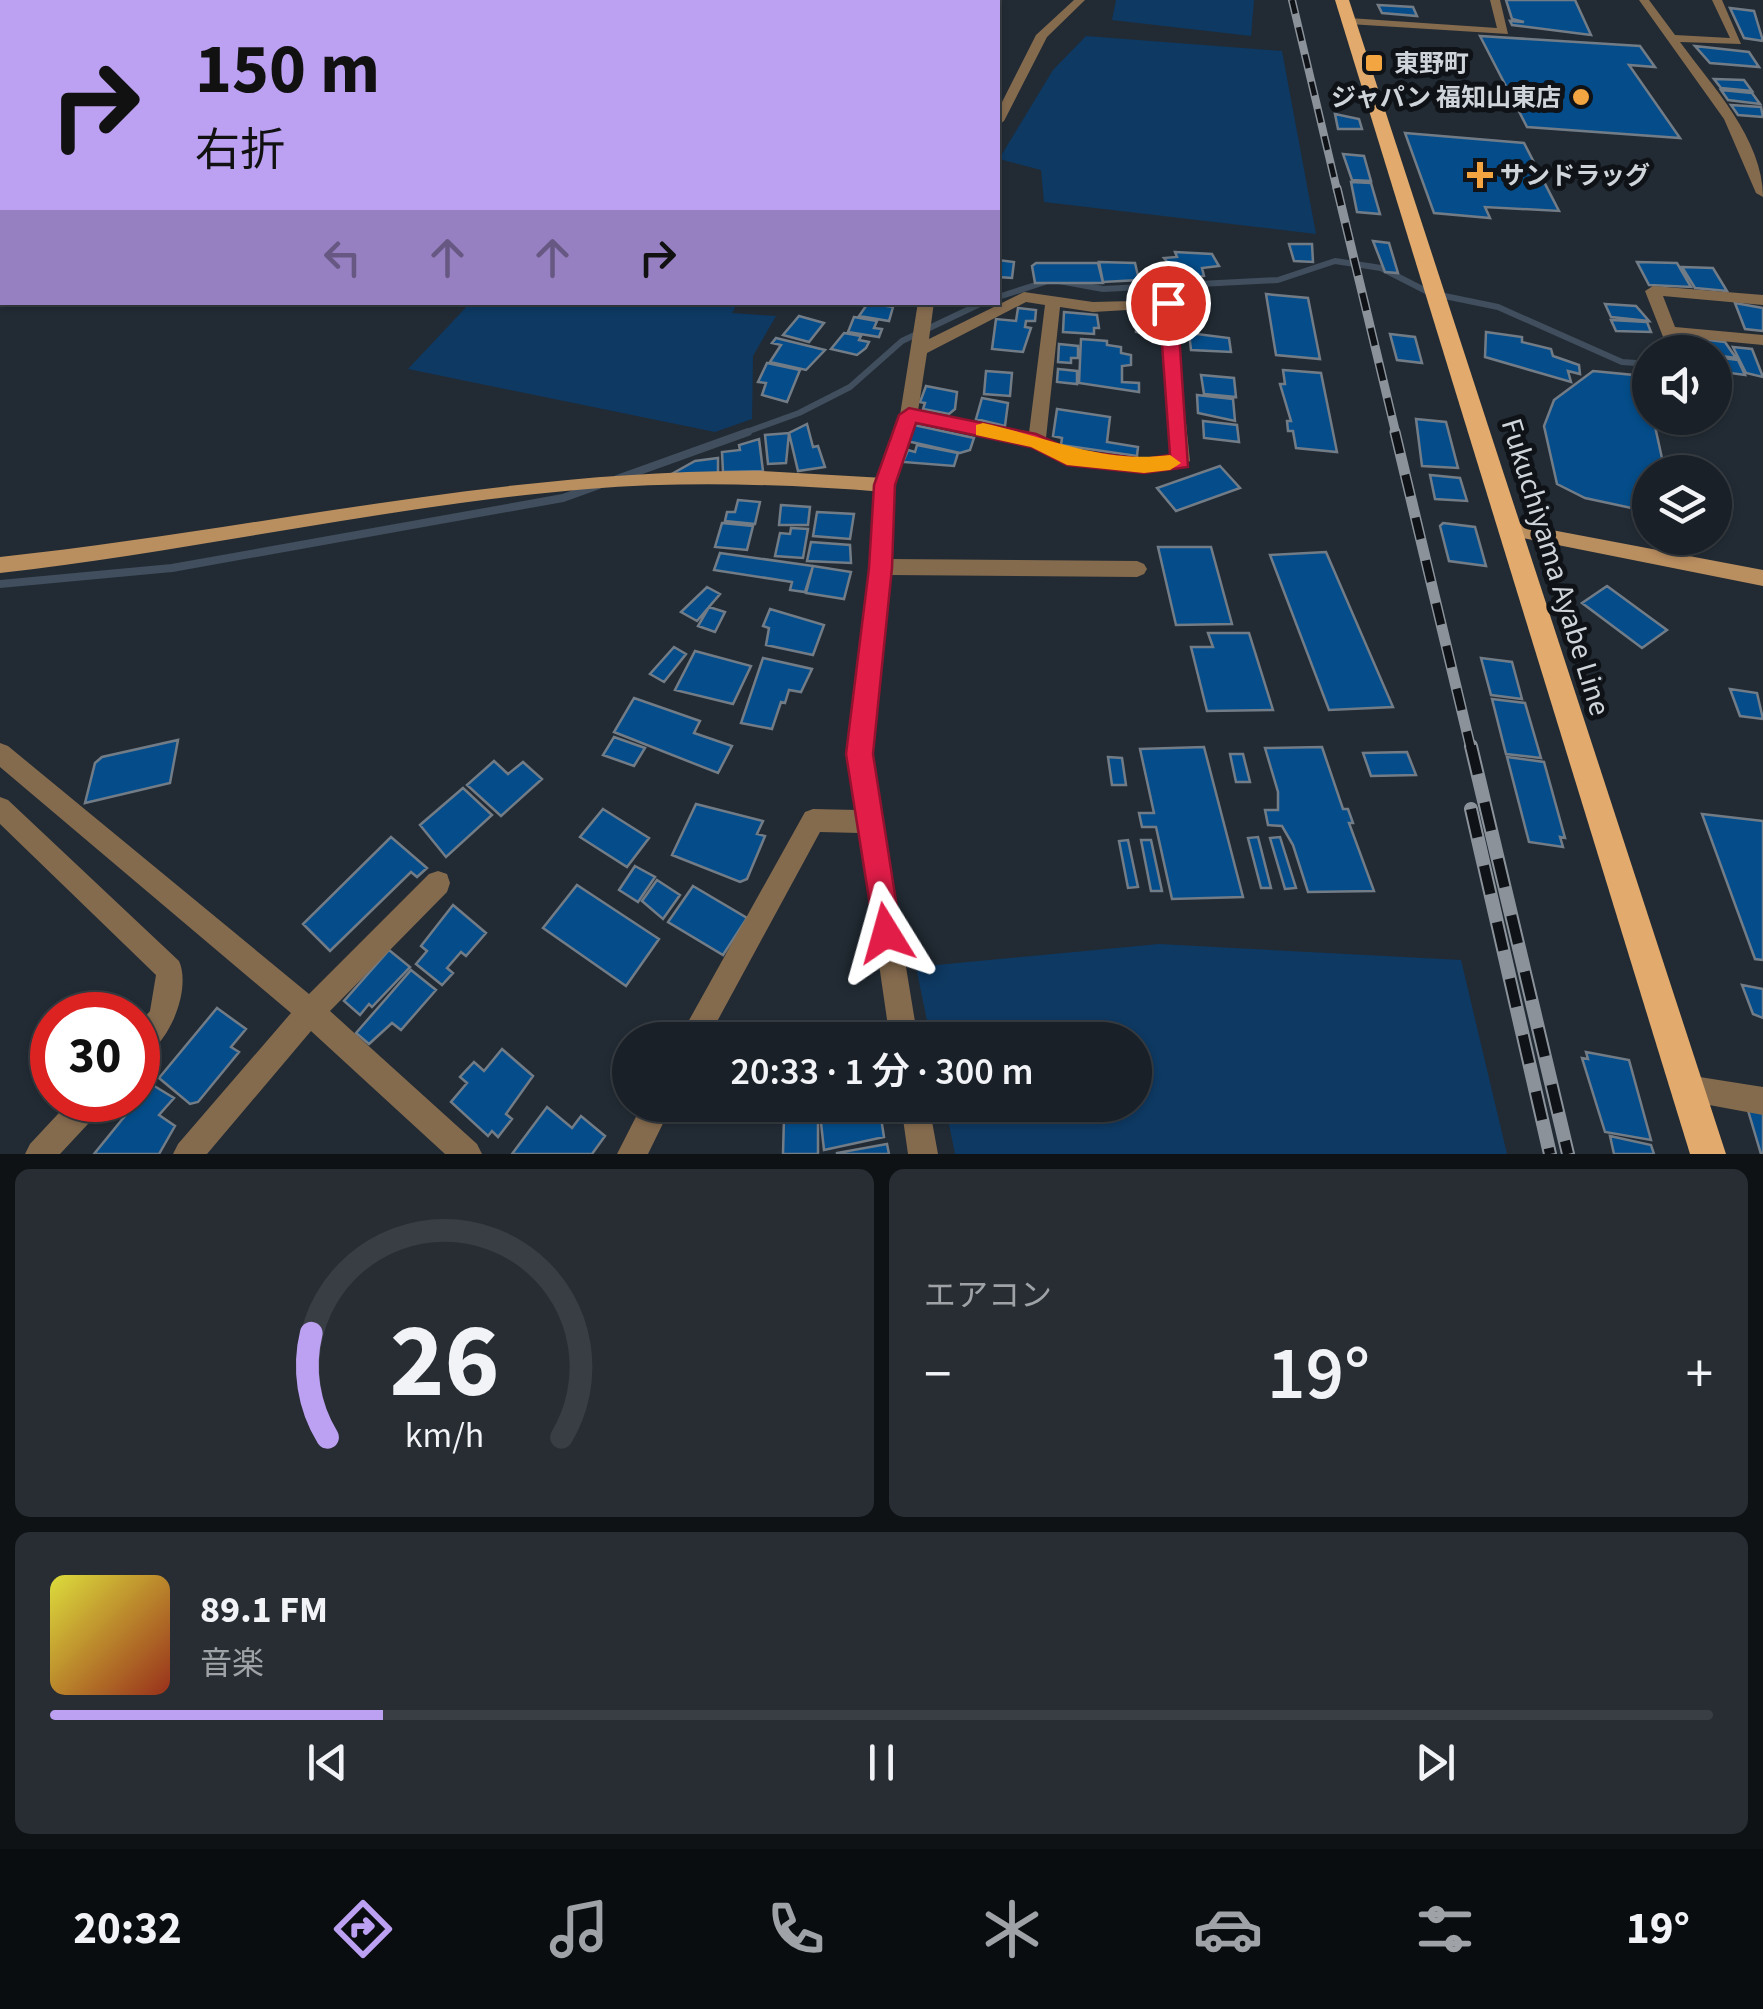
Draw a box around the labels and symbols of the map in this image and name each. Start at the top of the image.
place label: 東野町 [1394,46,1469,82]
marker: 東野町 [1363,52,1385,74]
place label: ジャパン 福知山東店 [1331,80,1561,116]
marker: ジャパン 福知山東店 [1570,86,1592,108]
place label: サンドラッグ [1500,158,1650,194]
marker: サンドラッグ [1469,164,1491,186]
pin [1126,261,1211,346]
street label: Fukuchiyama Ayabe Line [1490,413,1621,721]
position arrow [834,881,938,985]
speed limit sign: 30 [30,992,160,1122]

